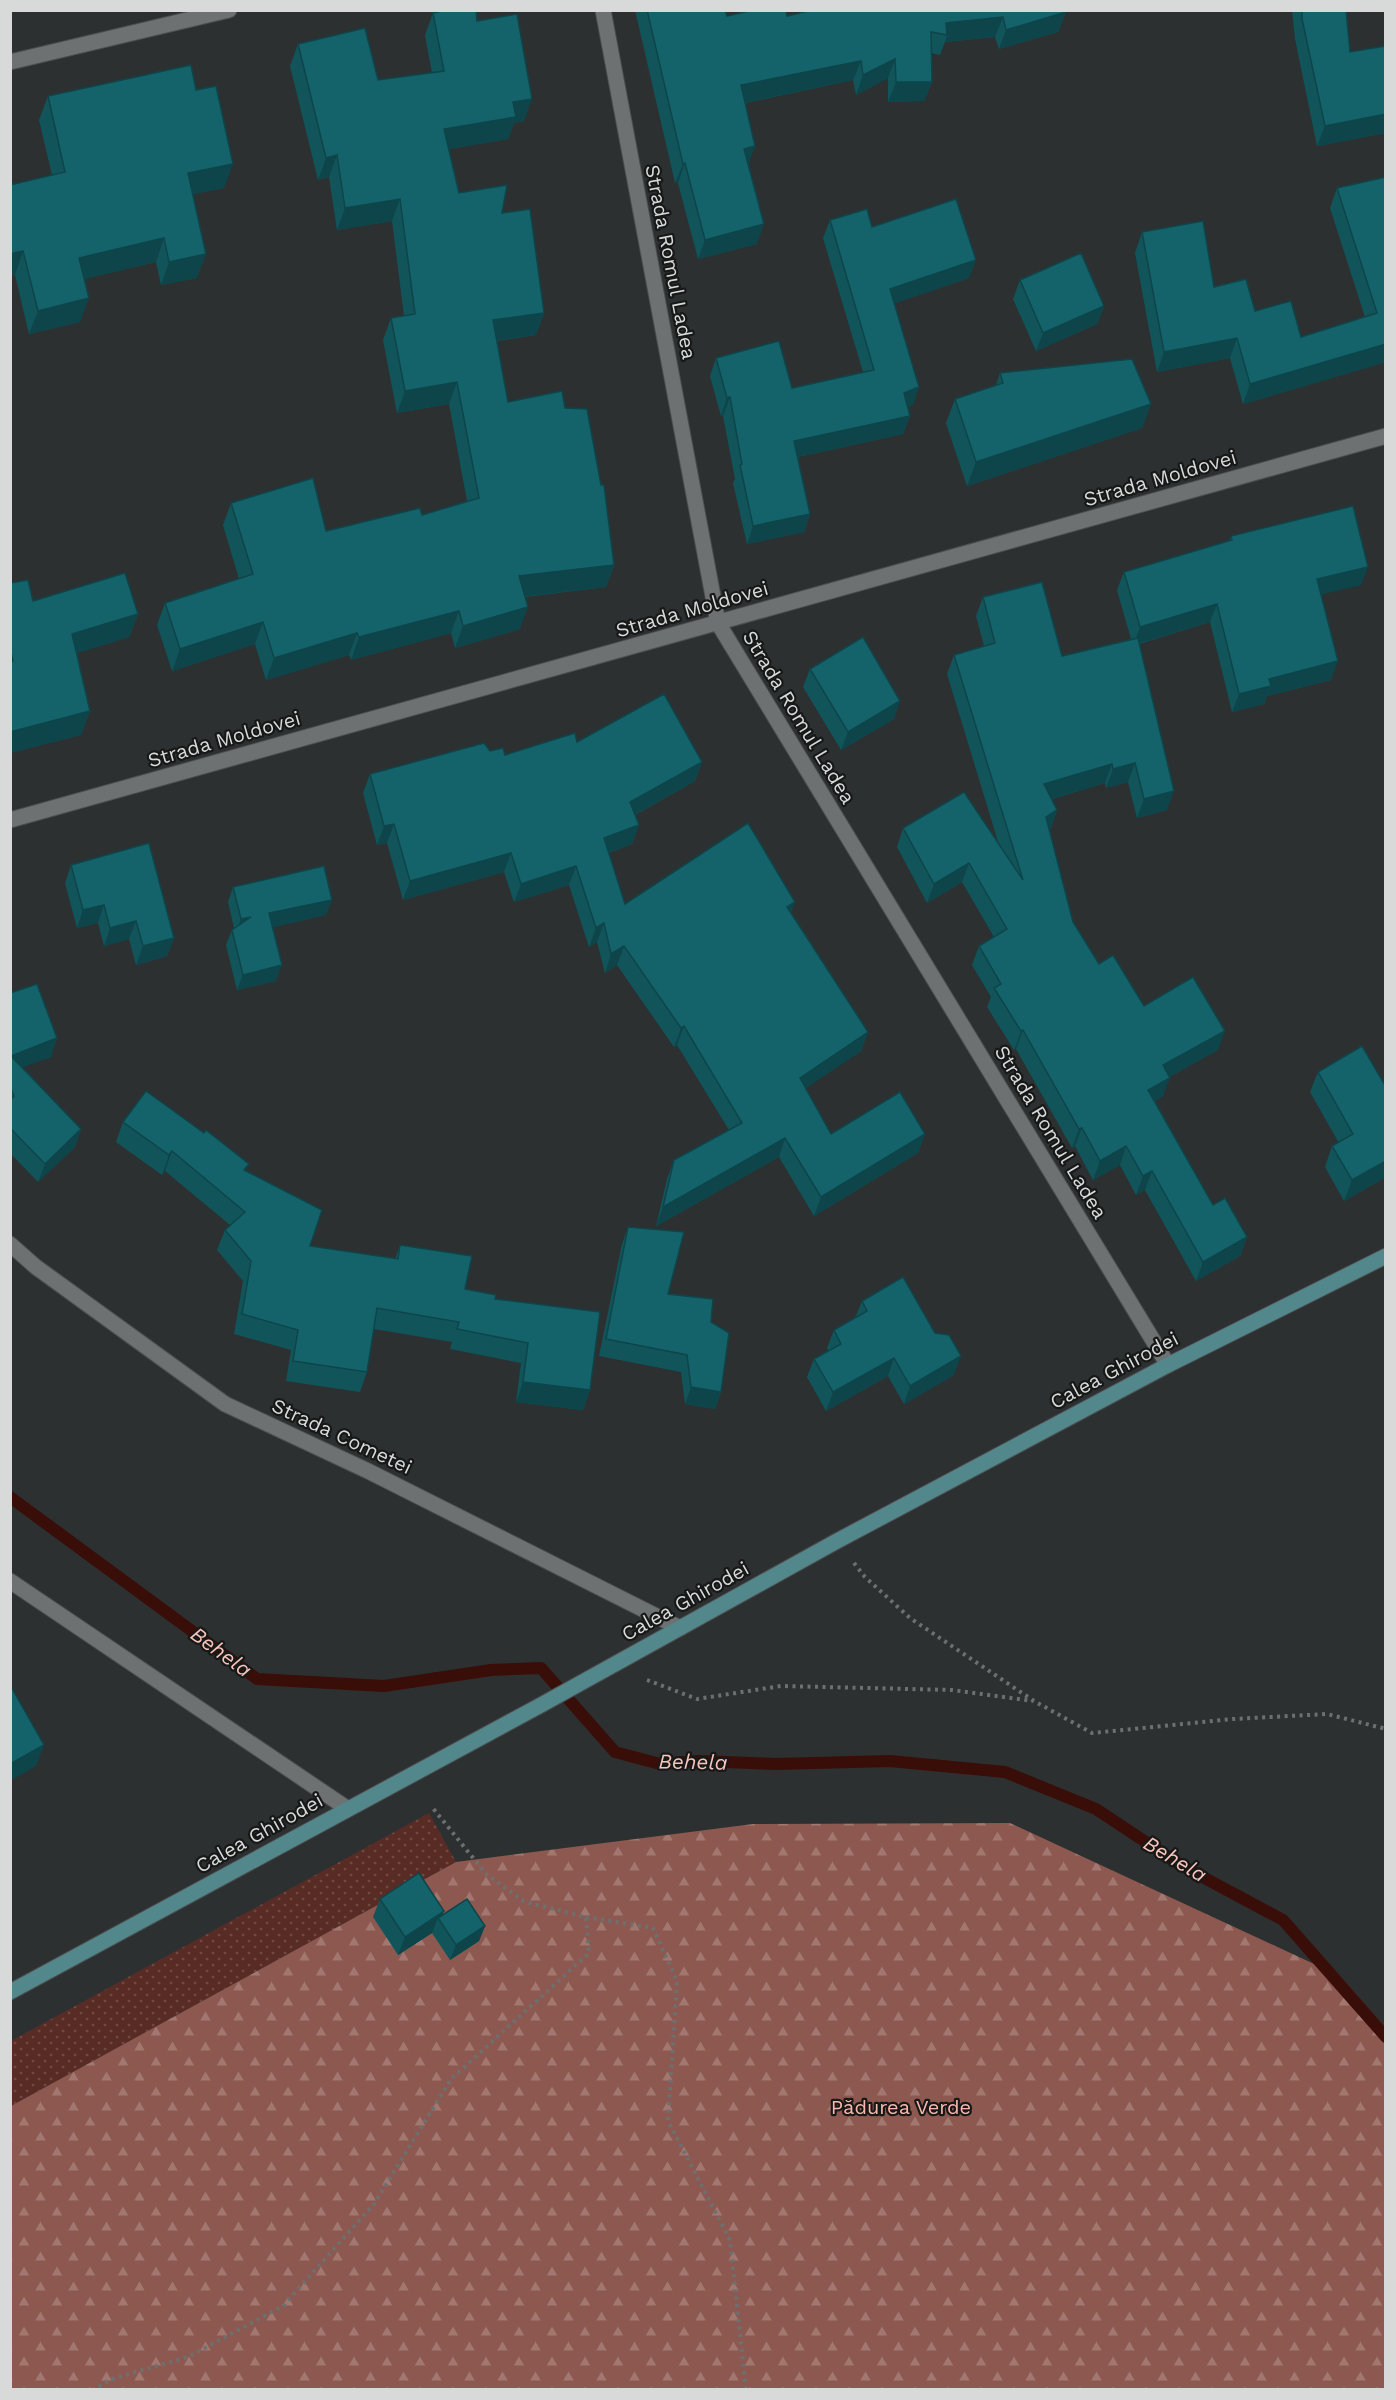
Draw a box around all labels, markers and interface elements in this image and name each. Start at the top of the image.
street label: Strada Romul Ladea [640,163,702,361]
street label: Strada Moldovei [1081,445,1239,511]
street label: Strada Moldovei [613,576,771,642]
street label: Strada Romul Ladea [738,626,860,808]
street label: Strada Moldovei [145,706,303,772]
street label: Strada Romul Ladea [990,1041,1112,1223]
street label: Calea Ghirodei [1046,1326,1182,1414]
street label: Strada Cometei [268,1393,416,1479]
street label: Calea Ghirodei [617,1556,753,1646]
water label: Behela [186,1621,257,1682]
water label: Behela [658,1748,728,1775]
street label: Calea Ghirodei [191,1788,327,1878]
water label: Behela [1139,1830,1211,1887]
park label: Pădurea Verde [831,2095,971,2119]

